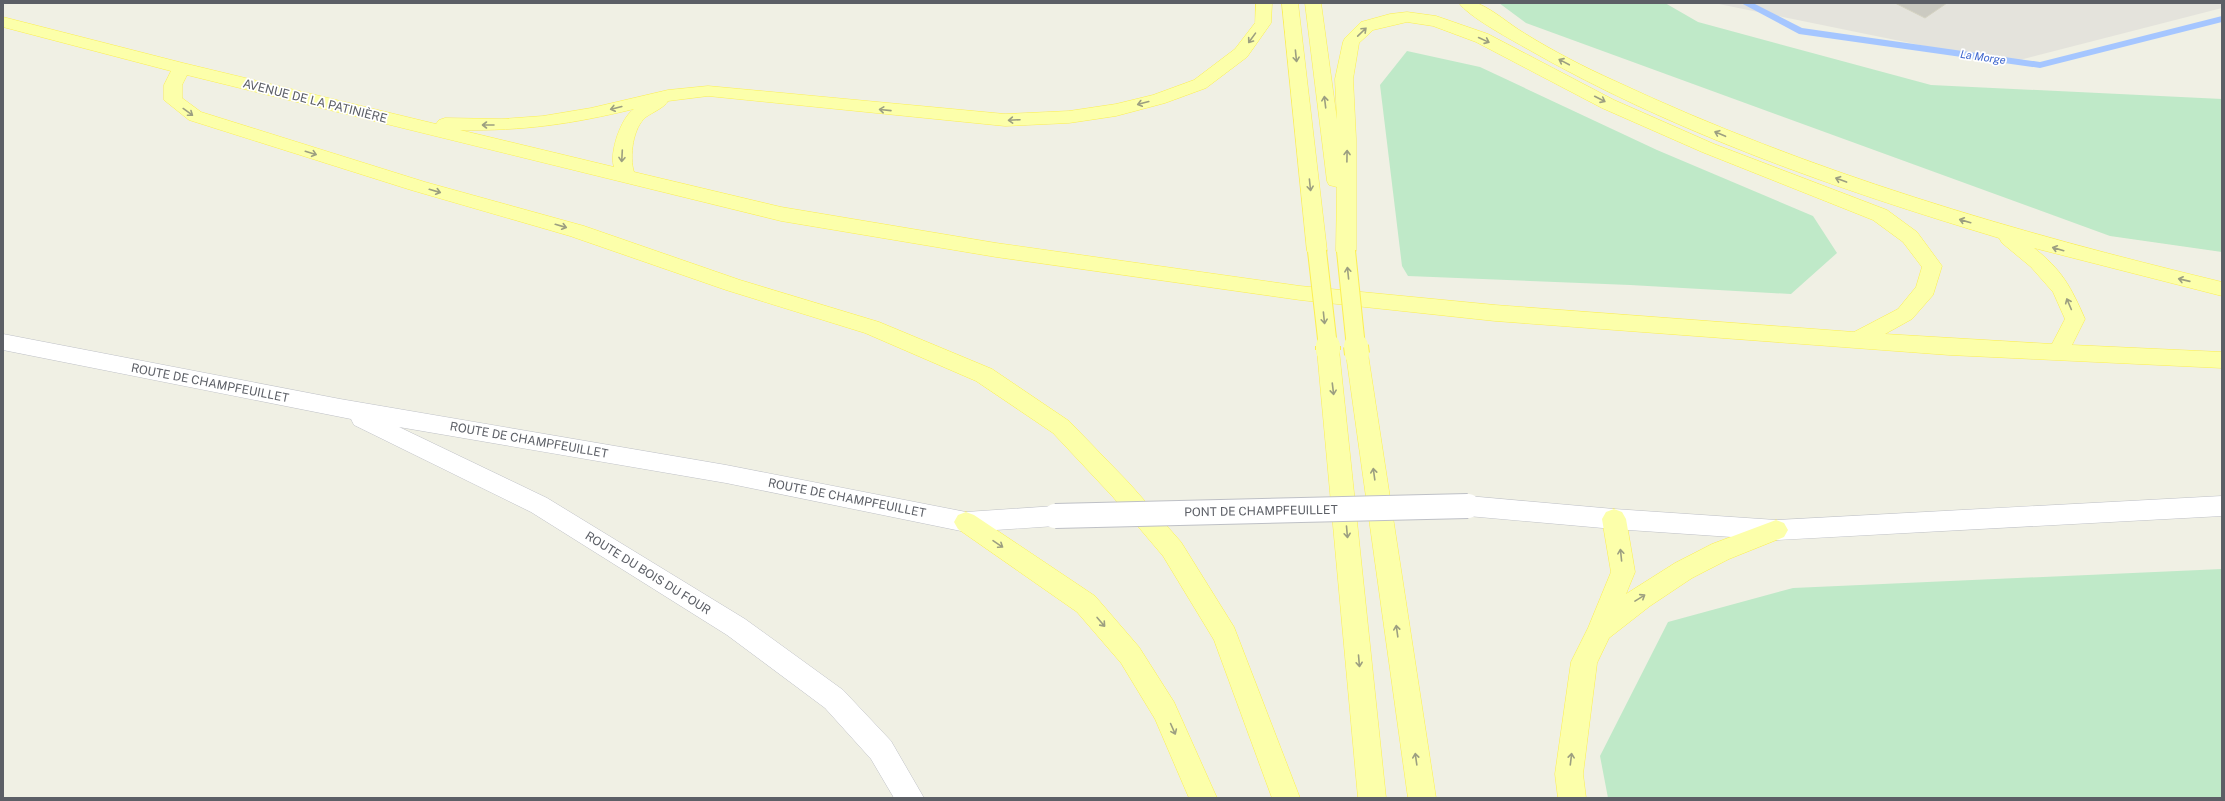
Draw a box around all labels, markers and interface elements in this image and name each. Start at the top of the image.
one-way arrow [1357,27,1367,37]
one-way arrow [1247,33,1256,44]
one-way arrow [1478,37,1490,44]
water label: La Morge [1959,48,2007,66]
one-way arrow [1292,49,1300,62]
one-way arrow [1558,58,1570,65]
street label: AVENUE DE LA PATINIÈRE [241,76,389,126]
one-way arrow [1321,96,1329,109]
one-way arrow [1594,96,1606,104]
one-way arrow [1136,100,1149,107]
one-way arrow [610,104,623,112]
one-way arrow [878,106,891,114]
one-way arrow [183,107,194,116]
one-way arrow [1008,116,1021,123]
one-way arrow [482,121,495,129]
one-way arrow [1714,130,1726,138]
one-way arrow [618,149,626,162]
one-way arrow [304,150,317,157]
one-way arrow [1343,150,1351,163]
one-way arrow [1836,176,1848,184]
one-way arrow [1306,178,1314,191]
one-way arrow [429,188,442,195]
one-way arrow [1958,217,1971,224]
one-way arrow [554,223,567,230]
one-way arrow [2052,245,2065,252]
one-way arrow [1344,267,1352,280]
one-way arrow [2178,276,2191,284]
one-way arrow [2064,299,2072,311]
one-way arrow [1321,311,1328,324]
street label: ROUTE DE CHAMPFEUILLET [130,361,290,405]
one-way arrow [1329,382,1336,395]
street label: ROUTE DE CHAMPFEUILLET [449,419,609,461]
one-way arrow [1370,468,1378,481]
street label: ROUTE DE CHAMPFEUILLET [767,476,927,520]
street label: PONT DE CHAMPFEUILLET [1184,503,1338,519]
one-way arrow [1344,525,1351,538]
street label: ROUTE DU BOIS DU FOUR [583,529,713,617]
one-way arrow [992,540,1003,548]
one-way arrow [1617,549,1625,562]
one-way arrow [1634,594,1645,602]
one-way arrow [1097,617,1106,627]
one-way arrow [1393,625,1401,638]
one-way arrow [1356,654,1363,667]
one-way arrow [1170,723,1178,735]
one-way arrow [1412,753,1420,766]
one-way arrow [1567,753,1575,766]

